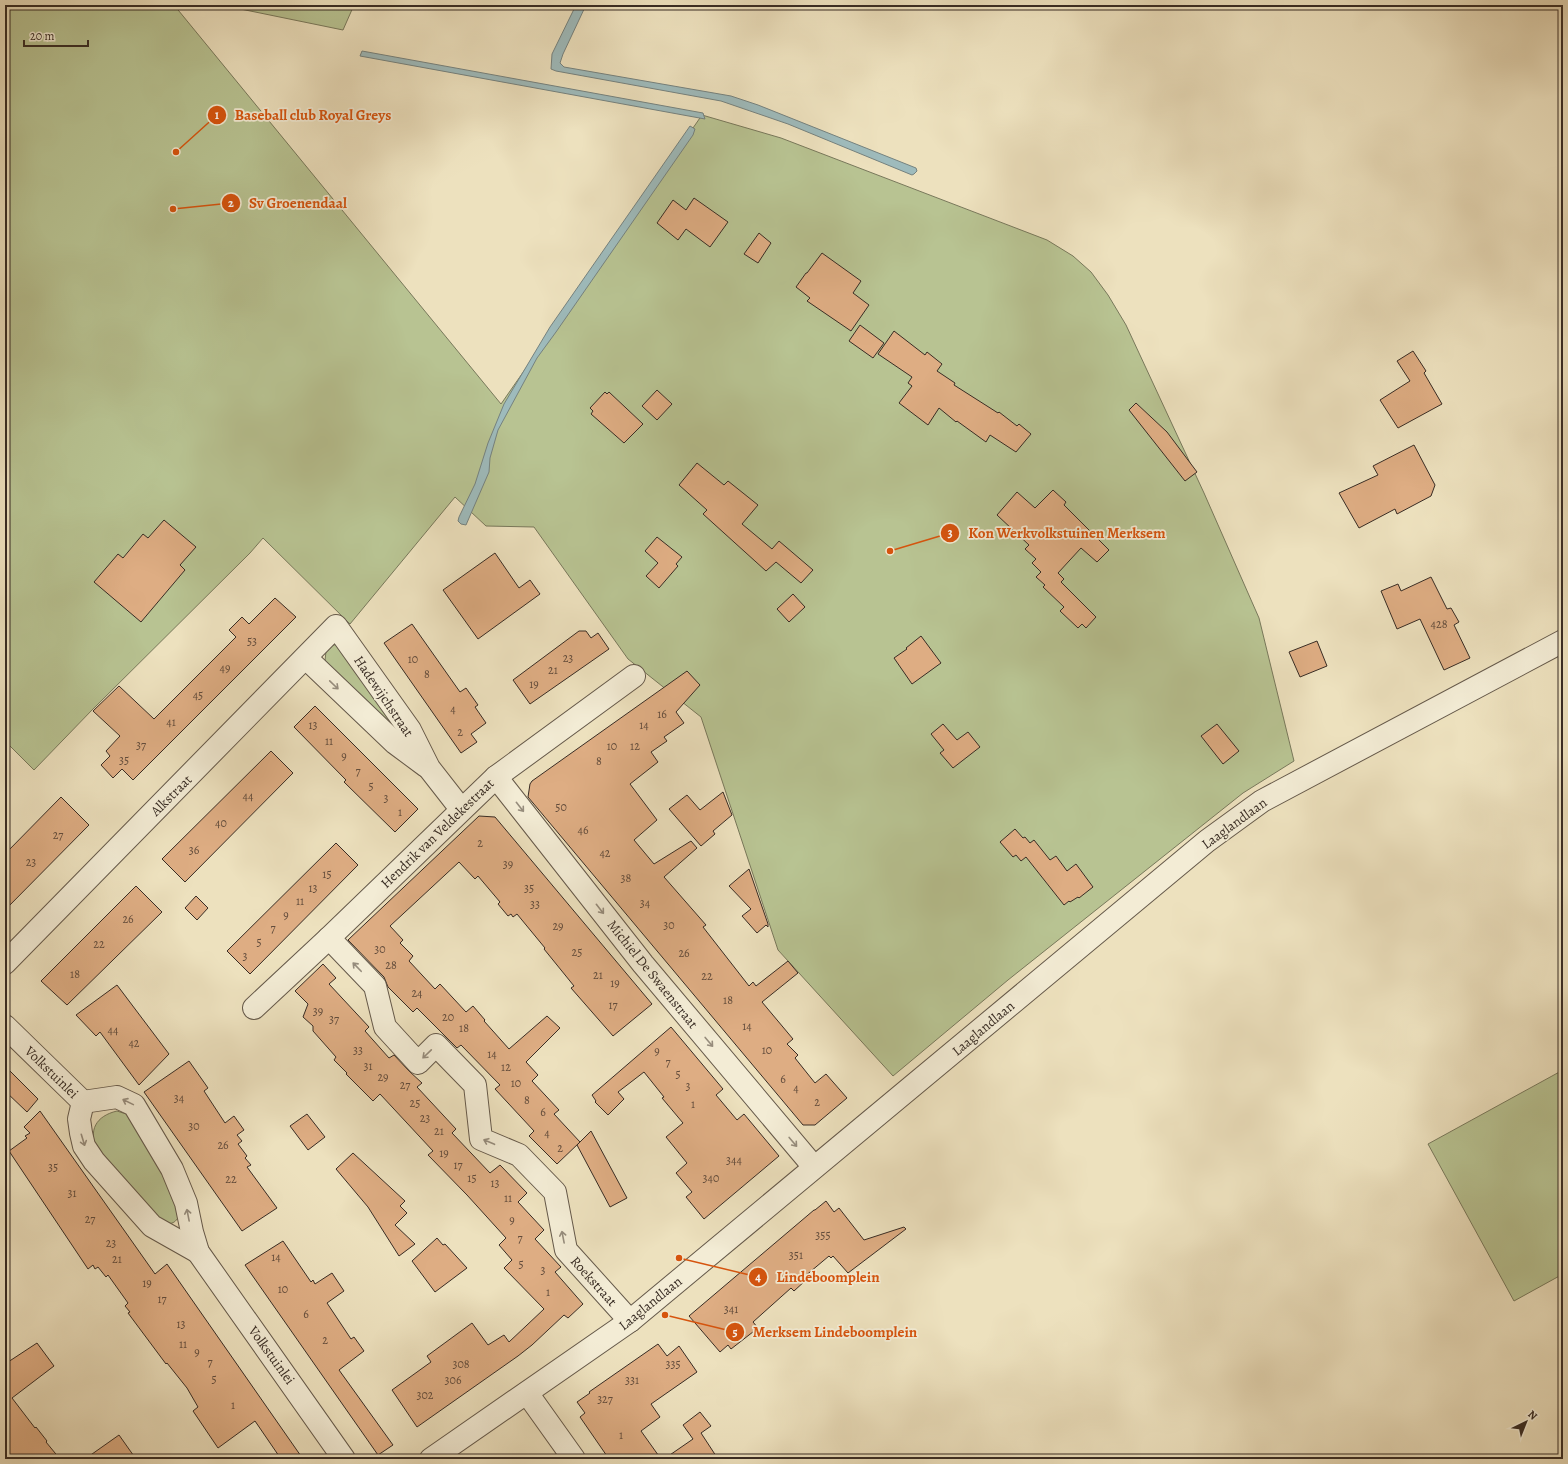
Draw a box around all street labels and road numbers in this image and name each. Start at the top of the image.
street label: Hadewijchstraat [349,652,418,741]
street label: Alkstraat [146,770,197,821]
street label: Hendrik van Veldekestraat [377,774,498,893]
street label: Laaglandlaan [1198,793,1271,854]
street label: Michiel De Swaenstraat [603,916,703,1033]
street label: Laaglandlaan [948,996,1019,1060]
street label: Volkstuinlei [20,1041,83,1103]
street label: Roekstraat [566,1252,622,1311]
street label: Laaglandlaan [615,1272,686,1335]
street label: Volkstuinlei [243,1321,299,1388]

